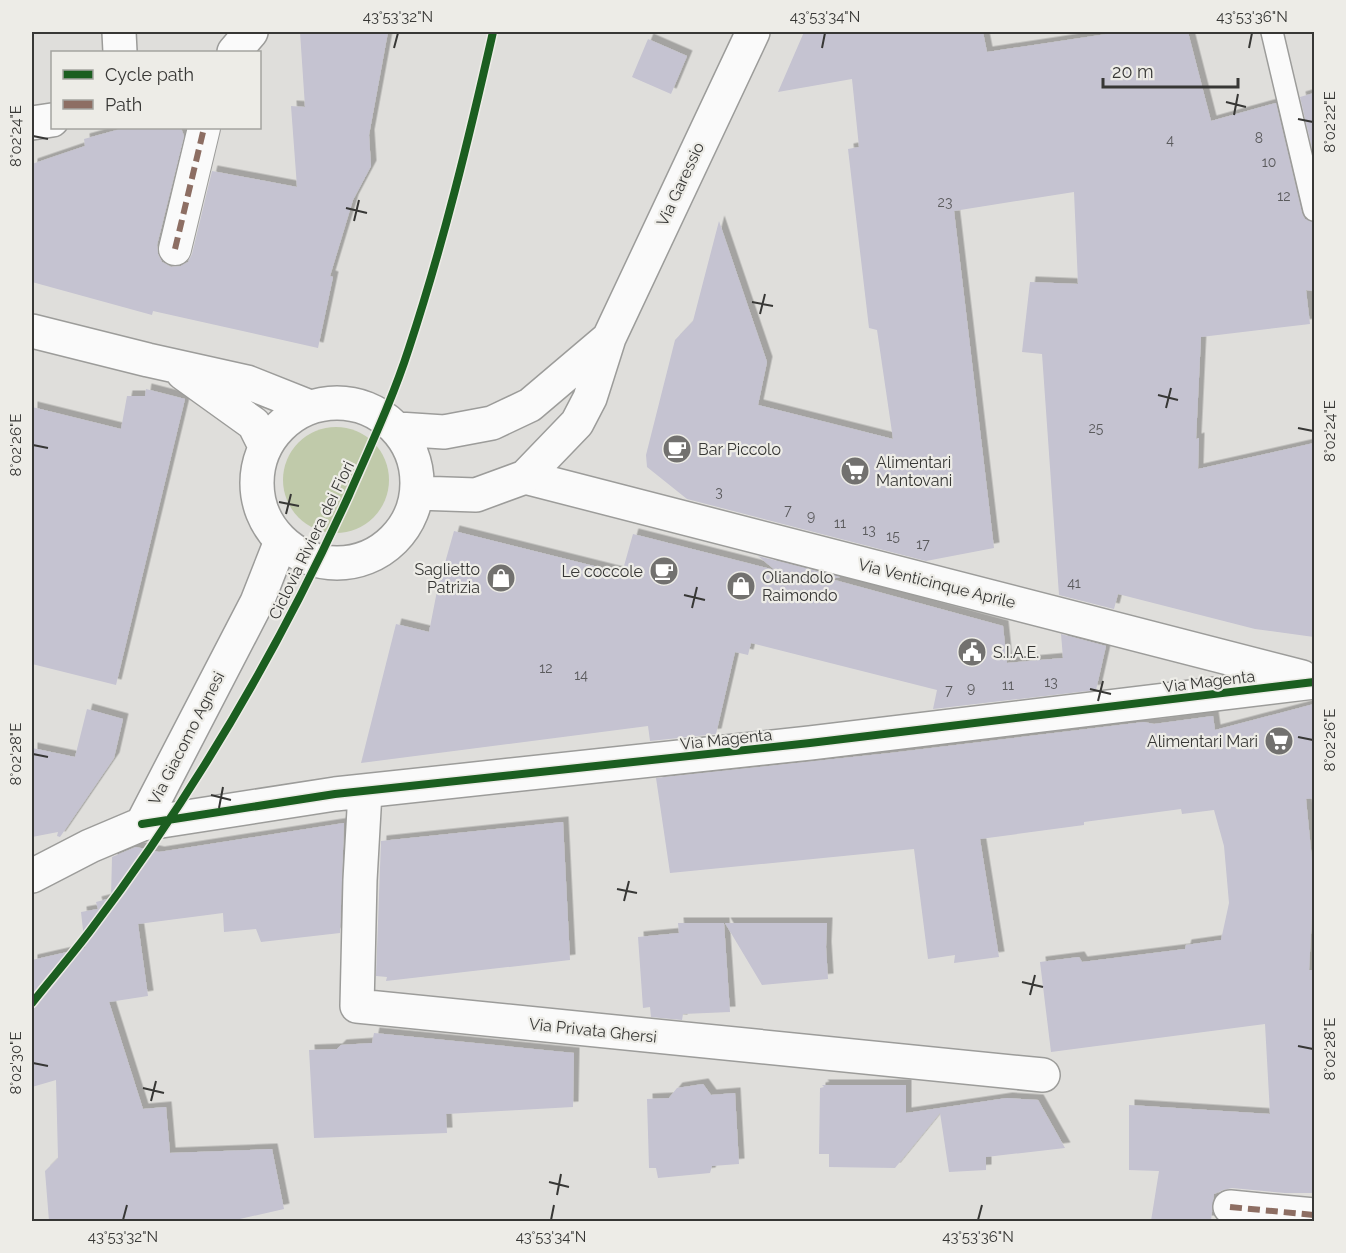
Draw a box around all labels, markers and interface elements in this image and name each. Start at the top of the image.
text: 43°53'32"N [363,8,433,26]
text: 43°53'34"N [790,8,860,26]
text: 43°53'36"N [1216,8,1288,26]
legend [51,51,261,129]
scale bar [1103,51,1238,89]
text: 20 m [1112,61,1154,82]
text: Cycle path [105,64,194,85]
text: 8°02'22"E [1321,91,1339,153]
text: Path [105,94,142,115]
text: 8°02'24"E [7,105,25,167]
house number: 8 [1255,130,1263,146]
house number: 4 [1166,132,1174,148]
street label: Via Garessio [653,139,708,229]
house number: 10 [1262,154,1276,170]
house number: 12 [1277,188,1291,204]
house number: 23 [938,194,952,210]
text: 8°02'24"E [1321,400,1339,462]
text: 8°02'26"E [7,414,25,476]
house number: 25 [1089,420,1104,436]
cafe icon: Bar Piccolo [661,433,693,465]
place label: Bar Piccolo [698,440,781,459]
place label: Alimentari Mantovani [876,453,952,490]
supermarket icon: Alimentari Mantovani [839,455,871,487]
street label: Ciclovia Riviera dei Fiori [265,458,358,622]
house number: 3 [715,484,723,500]
house number: 7 [784,502,792,518]
house number: 9 [807,508,815,524]
house number: 11 [834,515,846,531]
house number: 13 [862,522,876,538]
house number: 15 [886,528,900,544]
house number: 17 [916,536,930,552]
cafe icon: Le coccole [648,555,680,587]
street label: Via Venticinque Aprile [856,555,1017,612]
place label: Saglietto Patrizia [414,560,480,597]
shop icon: Saglietto Patrizia [485,562,517,594]
place label: Le coccole [561,562,643,581]
place label: Oliandolo Raimondo [762,568,838,605]
shop icon: Oliandolo Raimondo [725,570,757,602]
house number: 41 [1067,575,1081,591]
public building icon: S.I.A.E. [956,636,988,668]
place label: S.I.A.E. [993,643,1039,662]
house number: 12 [539,660,553,676]
street label: Via Magenta [1162,666,1256,697]
house number: 14 [574,667,588,683]
street label: Via Giacomo Agnesi [145,668,228,808]
house number: 13 [1044,674,1058,690]
house number: 11 [1002,677,1014,693]
house number: 9 [967,680,975,696]
house number: 7 [945,682,953,698]
text: 8°02'26"E [1321,709,1339,771]
text: 8°02'28"E [7,723,25,785]
street label: Via Magenta [679,725,773,754]
supermarket icon: Alimentari Mari [1263,725,1295,757]
place label: Alimentari Mari [1147,732,1258,751]
street label: Via Privata Ghersi [528,1014,658,1047]
text: 8°02'28"E [1321,1018,1339,1080]
text: 8°02'30"E [7,1031,25,1095]
text: 43°53'32"N [88,1228,158,1246]
text: 43°53'34"N [516,1228,586,1246]
text: 43°53'36"N [942,1228,1014,1246]

